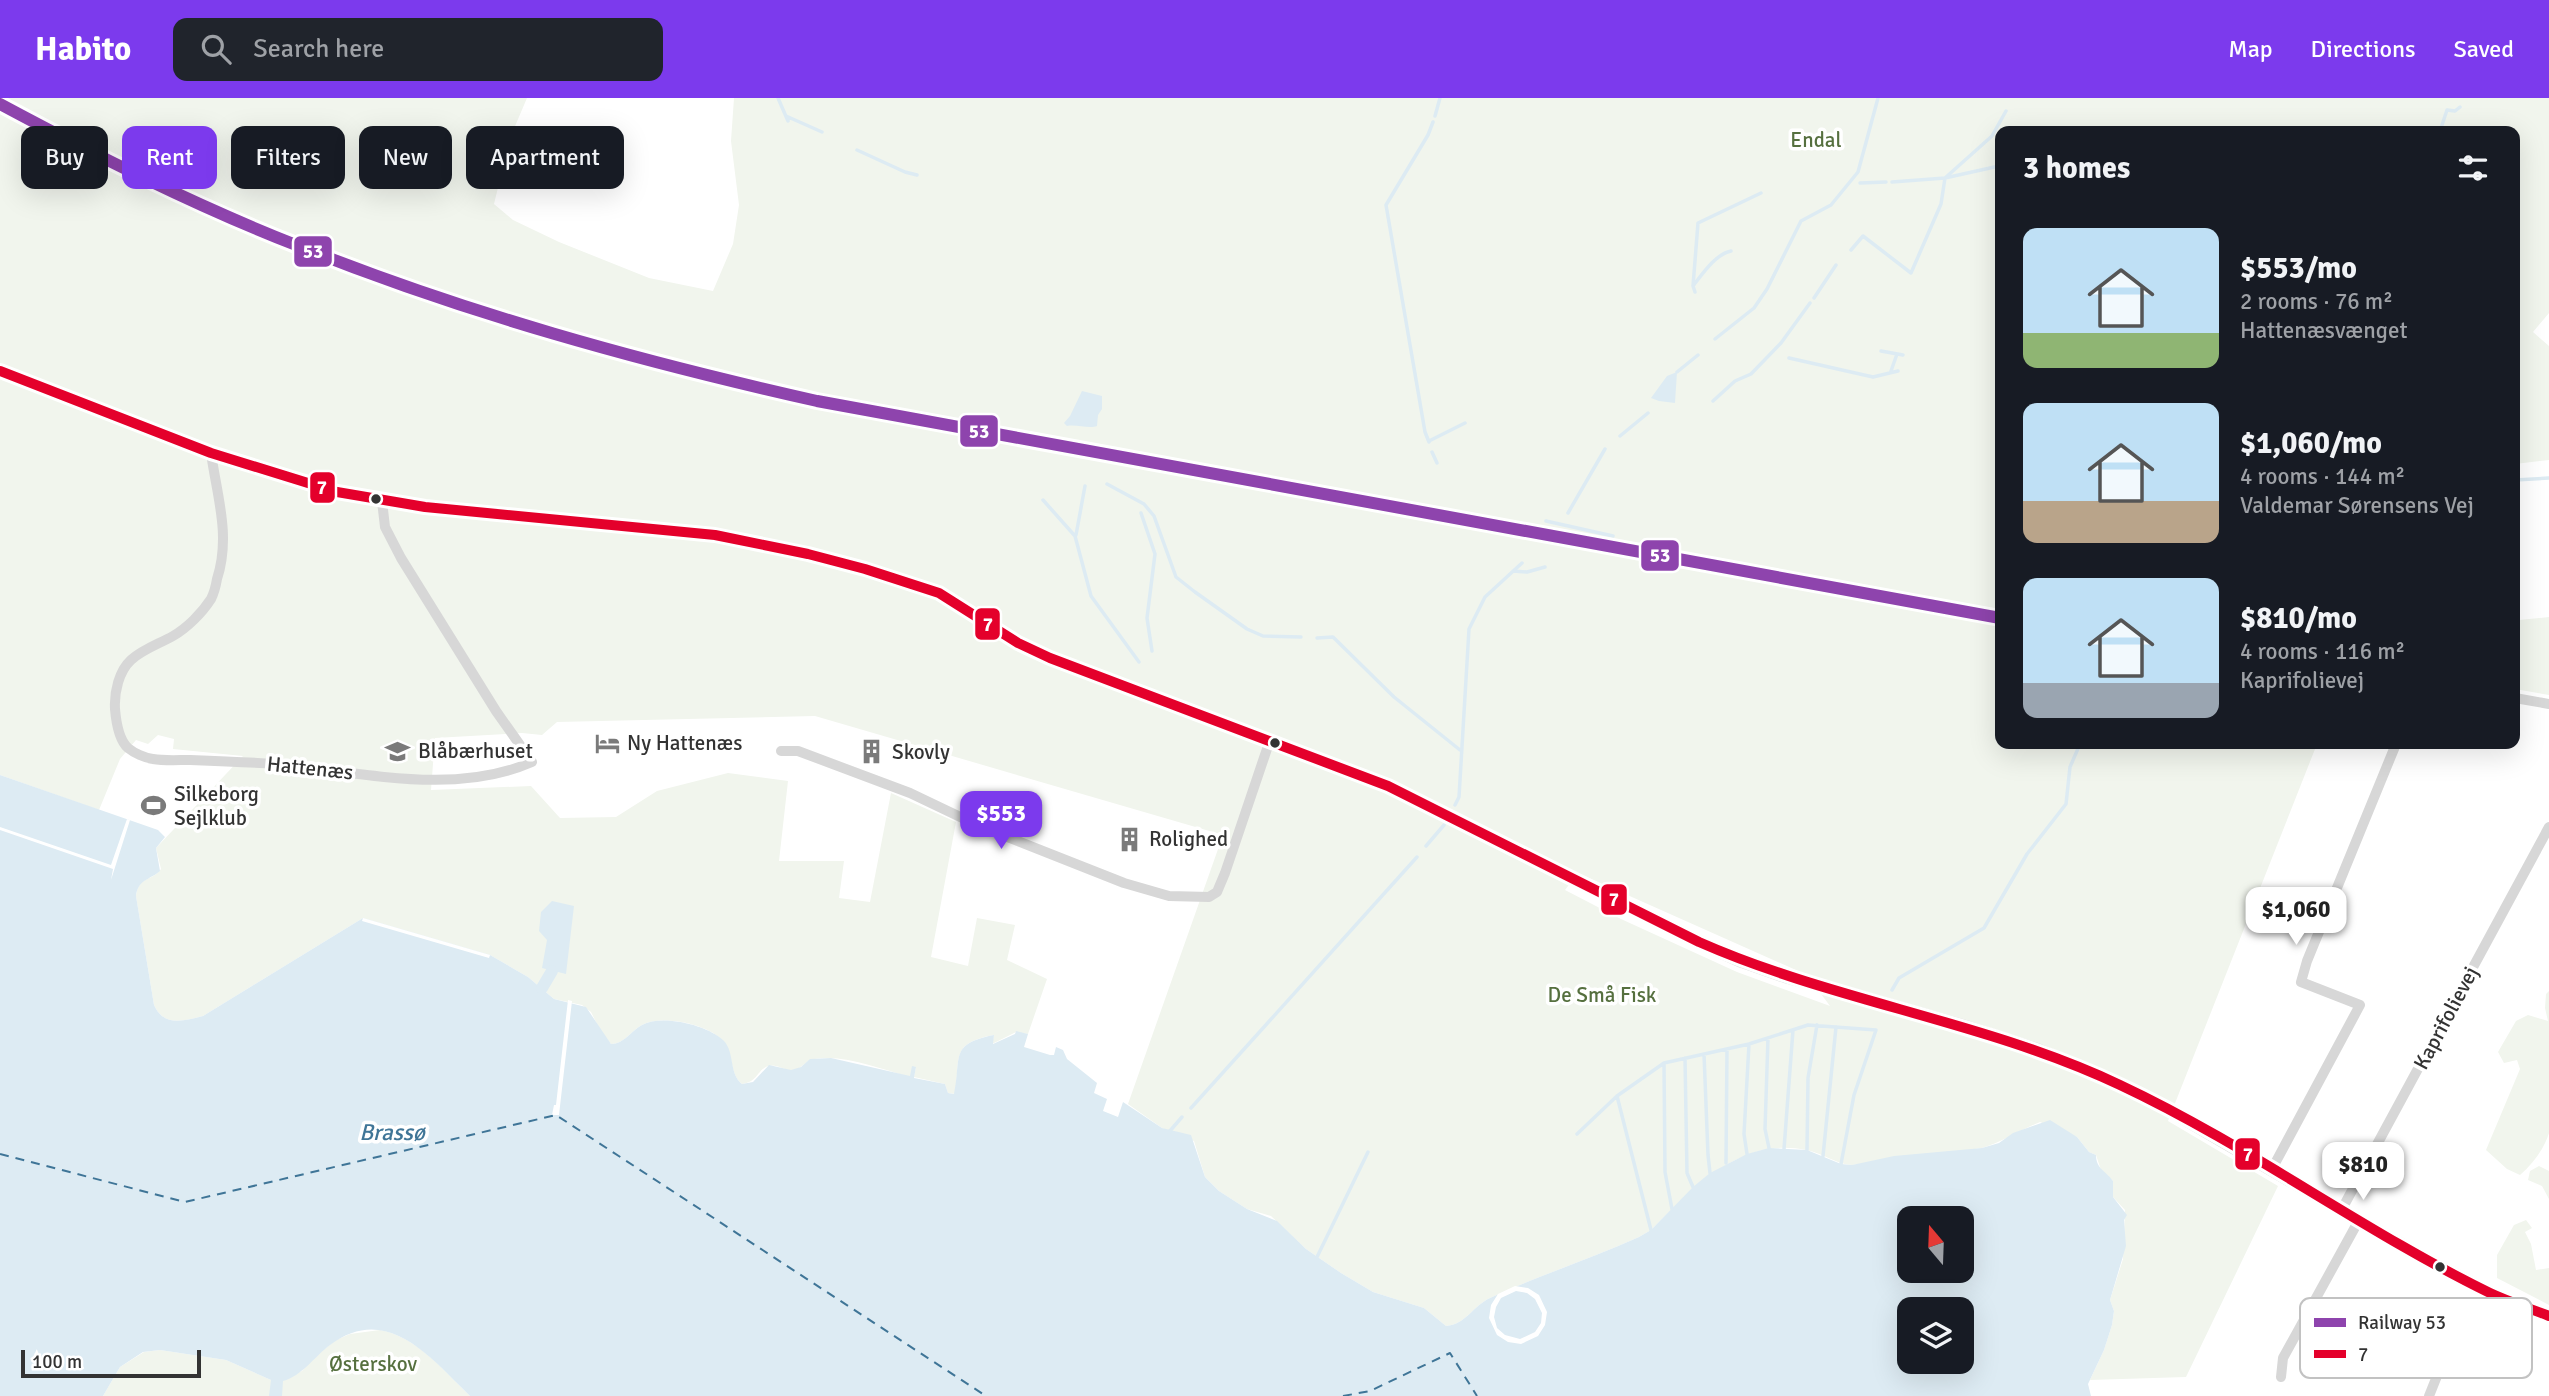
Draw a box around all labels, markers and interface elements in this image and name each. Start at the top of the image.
search box [173,18,663,81]
text: Habito [35,29,131,70]
icon: search [197,30,235,68]
text: Search here [253,33,384,65]
text: Map [2228,34,2273,64]
text: Directions [2311,34,2416,64]
text: Saved [2454,34,2514,64]
chip: Buy [21,126,108,189]
chip: Rent [122,126,217,189]
chip: Filters [231,126,345,189]
chip: New [359,126,452,189]
chip: Apartment [466,126,624,189]
park label: Endal [1790,127,1842,153]
icon: filters [2454,149,2492,187]
text: 3 homes [2023,150,2130,187]
line badge: 53 [293,235,333,268]
text: 53 [303,240,323,264]
text: $553/mo [2240,250,2357,287]
icon: home [2079,256,2163,340]
text: 2 rooms · 76 m² [2240,287,2393,316]
text: Hattenæsvænget [2240,316,2408,345]
line badge: 53 [959,414,999,448]
text: 53 [969,420,989,444]
text: $1,060/mo [2240,425,2382,462]
icon: home [2079,431,2163,515]
text: 4 rooms · 144 m² [2240,462,2405,491]
line badge: 7 [309,471,336,504]
text: 7 [317,476,327,500]
text: Valdemar Sørensens Vej [2240,491,2474,520]
unlabelled marker [369,492,383,506]
line badge: 53 [1640,539,1680,572]
text: 53 [1650,544,1670,568]
text: $810/mo [2240,600,2357,637]
icon: home [2079,606,2163,690]
line badge: 7 [974,607,1001,641]
text: 7 [983,613,993,637]
text: 4 rooms · 116 m² [2240,637,2405,666]
text: Kaprifolievej [2240,666,2364,695]
hotel icon: Ny Hattenæs [593,729,621,757]
place label: Ny Hattenæs [627,730,742,756]
unlabelled marker [1268,736,1282,750]
school or university icon: Blåbærhuset [384,737,412,765]
place label: Blåbærhuset [418,738,533,764]
building icon: Skovly [858,738,886,766]
place label: Skovly [892,739,950,765]
street label: Hattenæs [266,751,354,785]
place label: Silkeborg Sejlklub [174,781,259,831]
sports icon: Silkeborg Sejlklub [140,792,168,820]
pin: $553 [960,792,1042,851]
text: $553 [976,799,1026,828]
building icon: Rolighed [1115,825,1143,853]
place label: Rolighed [1149,826,1228,852]
line badge: 7 [1600,883,1628,916]
text: 7 [1609,888,1619,912]
pin: $1,060 [2239,888,2353,947]
text: $1,060 [2262,895,2330,924]
street label: Kaprifolievej [2408,962,2484,1074]
park label: De Små Fisk [1548,982,1657,1008]
water label: Brassø [359,1118,427,1147]
line badge: 7 [2234,1137,2261,1171]
pin: $810 [2322,1142,2404,1202]
text: 7 [2243,1143,2253,1167]
text: $810 [2338,1150,2388,1179]
north arrow [1897,1206,1974,1283]
map controls [1897,1206,1974,1374]
unlabelled marker [2433,1260,2447,1274]
button: layers [1897,1297,1974,1374]
legend [2300,1298,2532,1378]
text: Railway 53 [2358,1311,2446,1335]
text: 7 [2358,1343,2368,1367]
scale bar [21,1347,201,1379]
text: 100 m [32,1350,82,1374]
park label: Østerskov [329,1351,417,1377]

